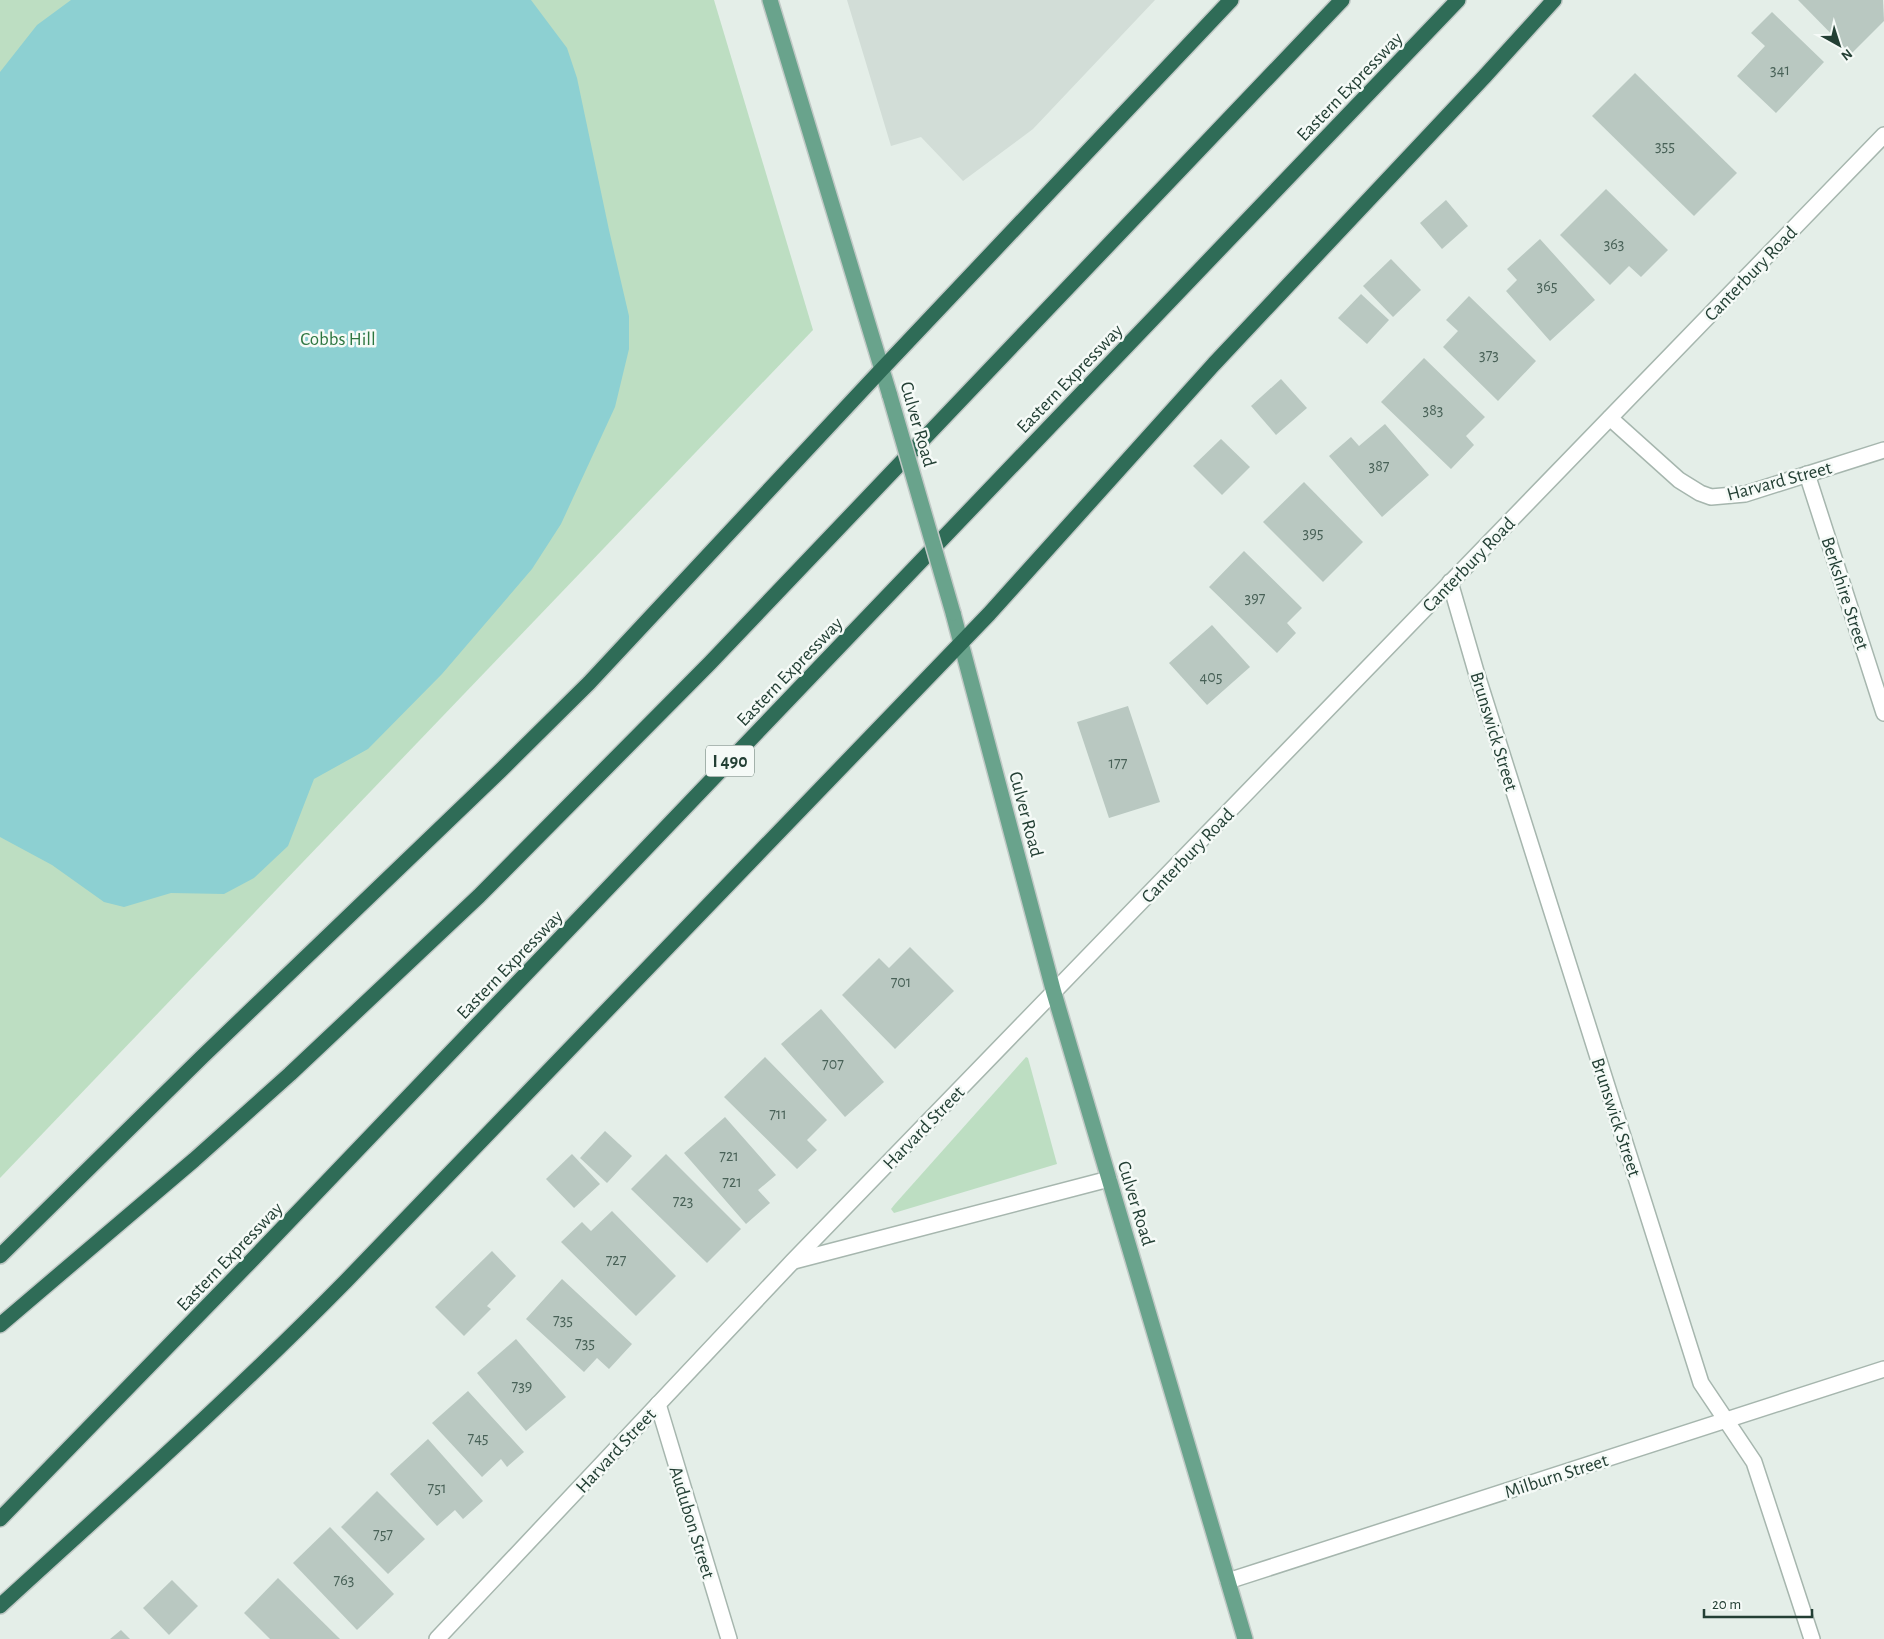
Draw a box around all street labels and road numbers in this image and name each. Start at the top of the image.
street label: Eastern Expressway [1294,29,1407,145]
street label: Canterbury Road [1701,223,1801,325]
street label: Eastern Expressway [1014,321,1127,437]
street label: Culver Road [896,380,939,469]
street label: Harvard Street [1725,458,1834,505]
street label: Canterbury Road [1419,514,1519,616]
street label: Berkshire Street [1817,534,1872,652]
street label: Eastern Expressway [734,614,847,730]
street label: Brunswick Street [1466,669,1521,793]
road number: I 490 [706,746,754,776]
street label: Culver Road [1005,770,1046,859]
street label: Canterbury Road [1138,805,1238,907]
street label: Eastern Expressway [454,907,567,1023]
street label: Brunswick Street [1587,1056,1644,1179]
street label: Harvard Street [880,1083,968,1173]
street label: Culver Road [1114,1159,1158,1248]
street label: Eastern Expressway [174,1199,287,1315]
street label: Harvard Street [572,1405,660,1497]
street label: Milburn Street [1502,1451,1610,1502]
street label: Audubon Street [665,1464,718,1581]

